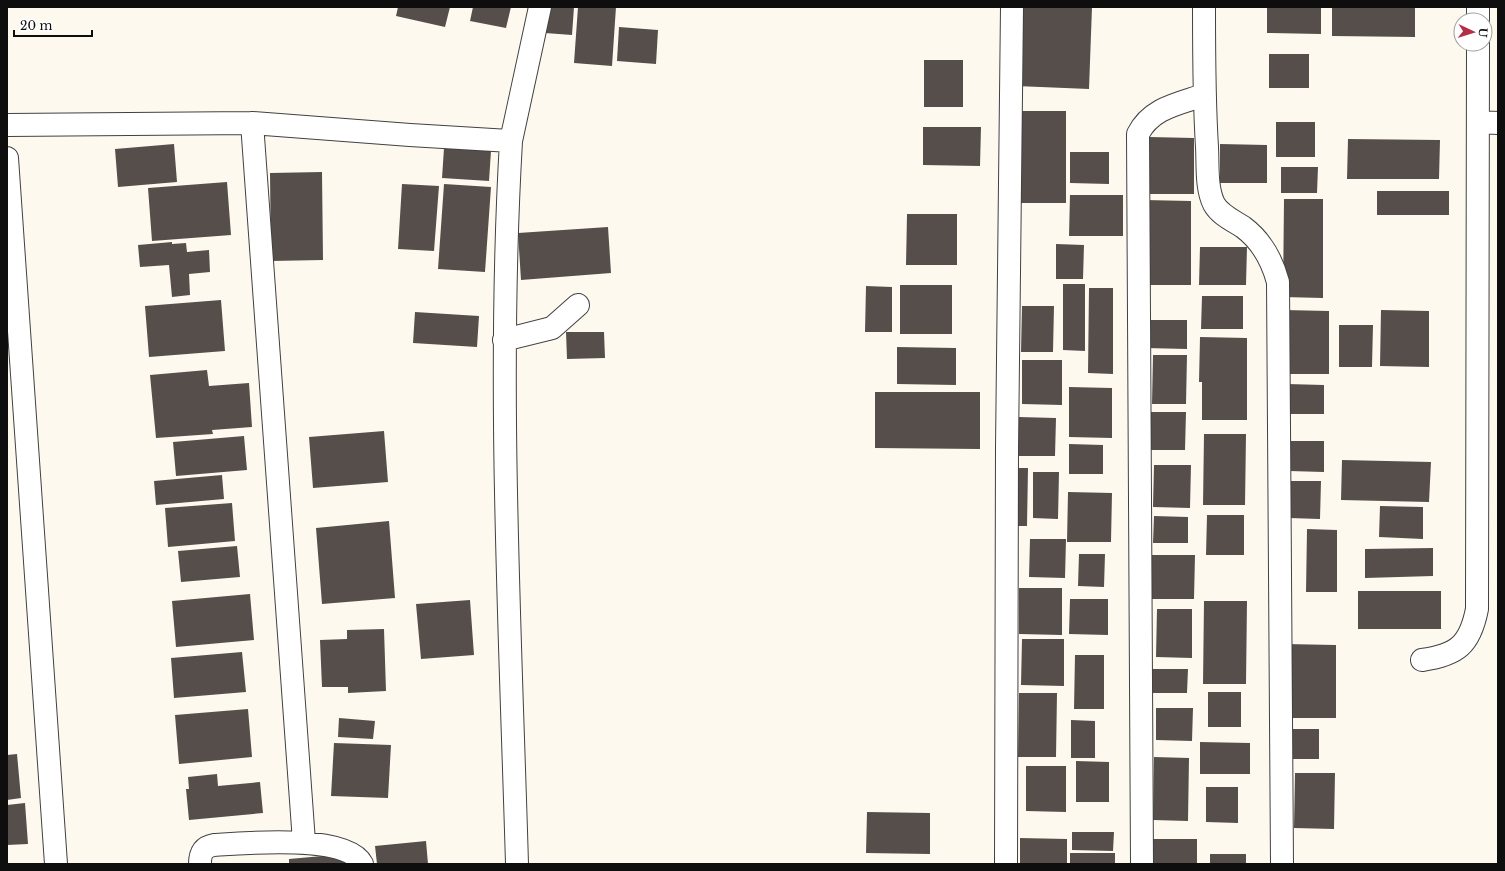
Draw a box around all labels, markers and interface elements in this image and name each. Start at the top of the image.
scale bar [14,12,92,38]
north arrow [1453,12,1493,52]
text: 20 m [20,18,52,33]
text: U [1476,27,1490,38]

